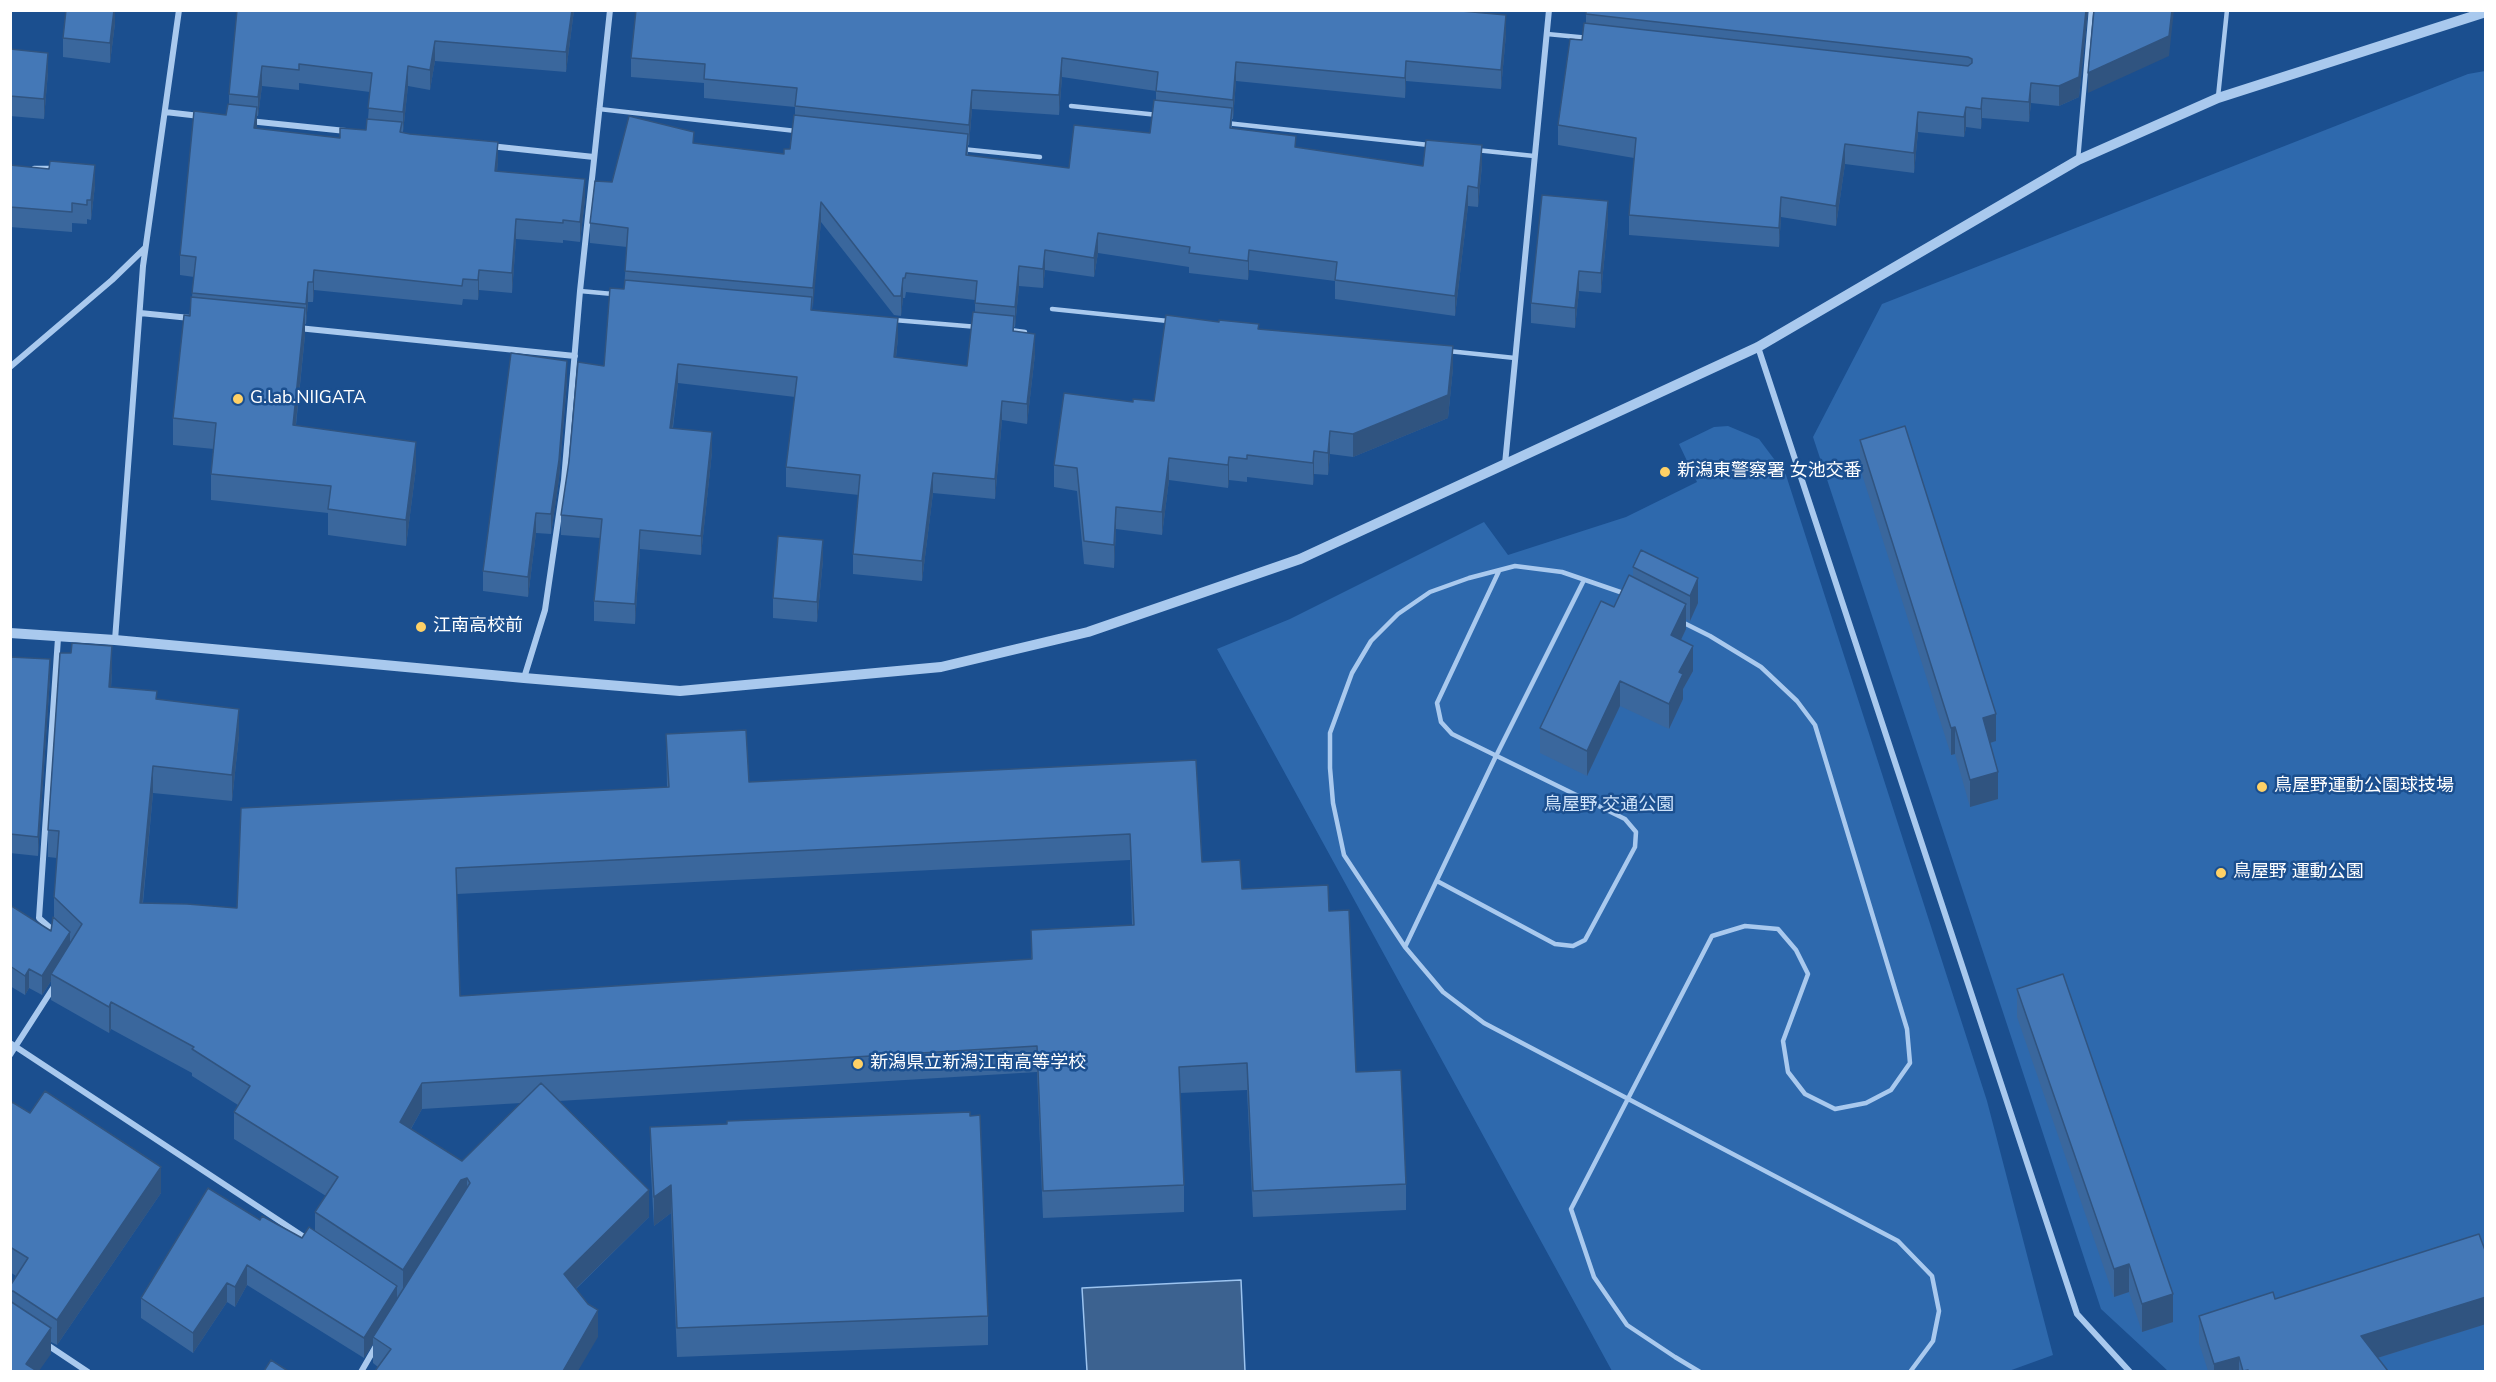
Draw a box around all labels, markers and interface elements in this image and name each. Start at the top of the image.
place label: G.lab.NIIGATA [250,388,366,410]
marker: G.lab.NIIGATA [231,392,245,406]
place label: 新潟東警察署 女池交番 [1677,461,1862,483]
marker: 新潟東警察署 女池交番 [1658,465,1672,479]
place label: 江南高校前 [433,616,523,638]
marker: 江南高校前 [414,620,428,634]
place label: 鳥屋野運動公園球技場 [2274,776,2454,798]
marker: 鳥屋野運動公園球技場 [2255,780,2269,794]
park label: 鳥屋野 交通公園 [1544,795,1674,817]
place label: 鳥屋野 運動公園 [2233,862,2364,884]
marker: 鳥屋野 運動公園 [2214,866,2228,880]
place label: 新潟県立新潟江南高等学校 [870,1053,1086,1075]
marker: 新潟県立新潟江南高等学校 [851,1057,865,1071]

